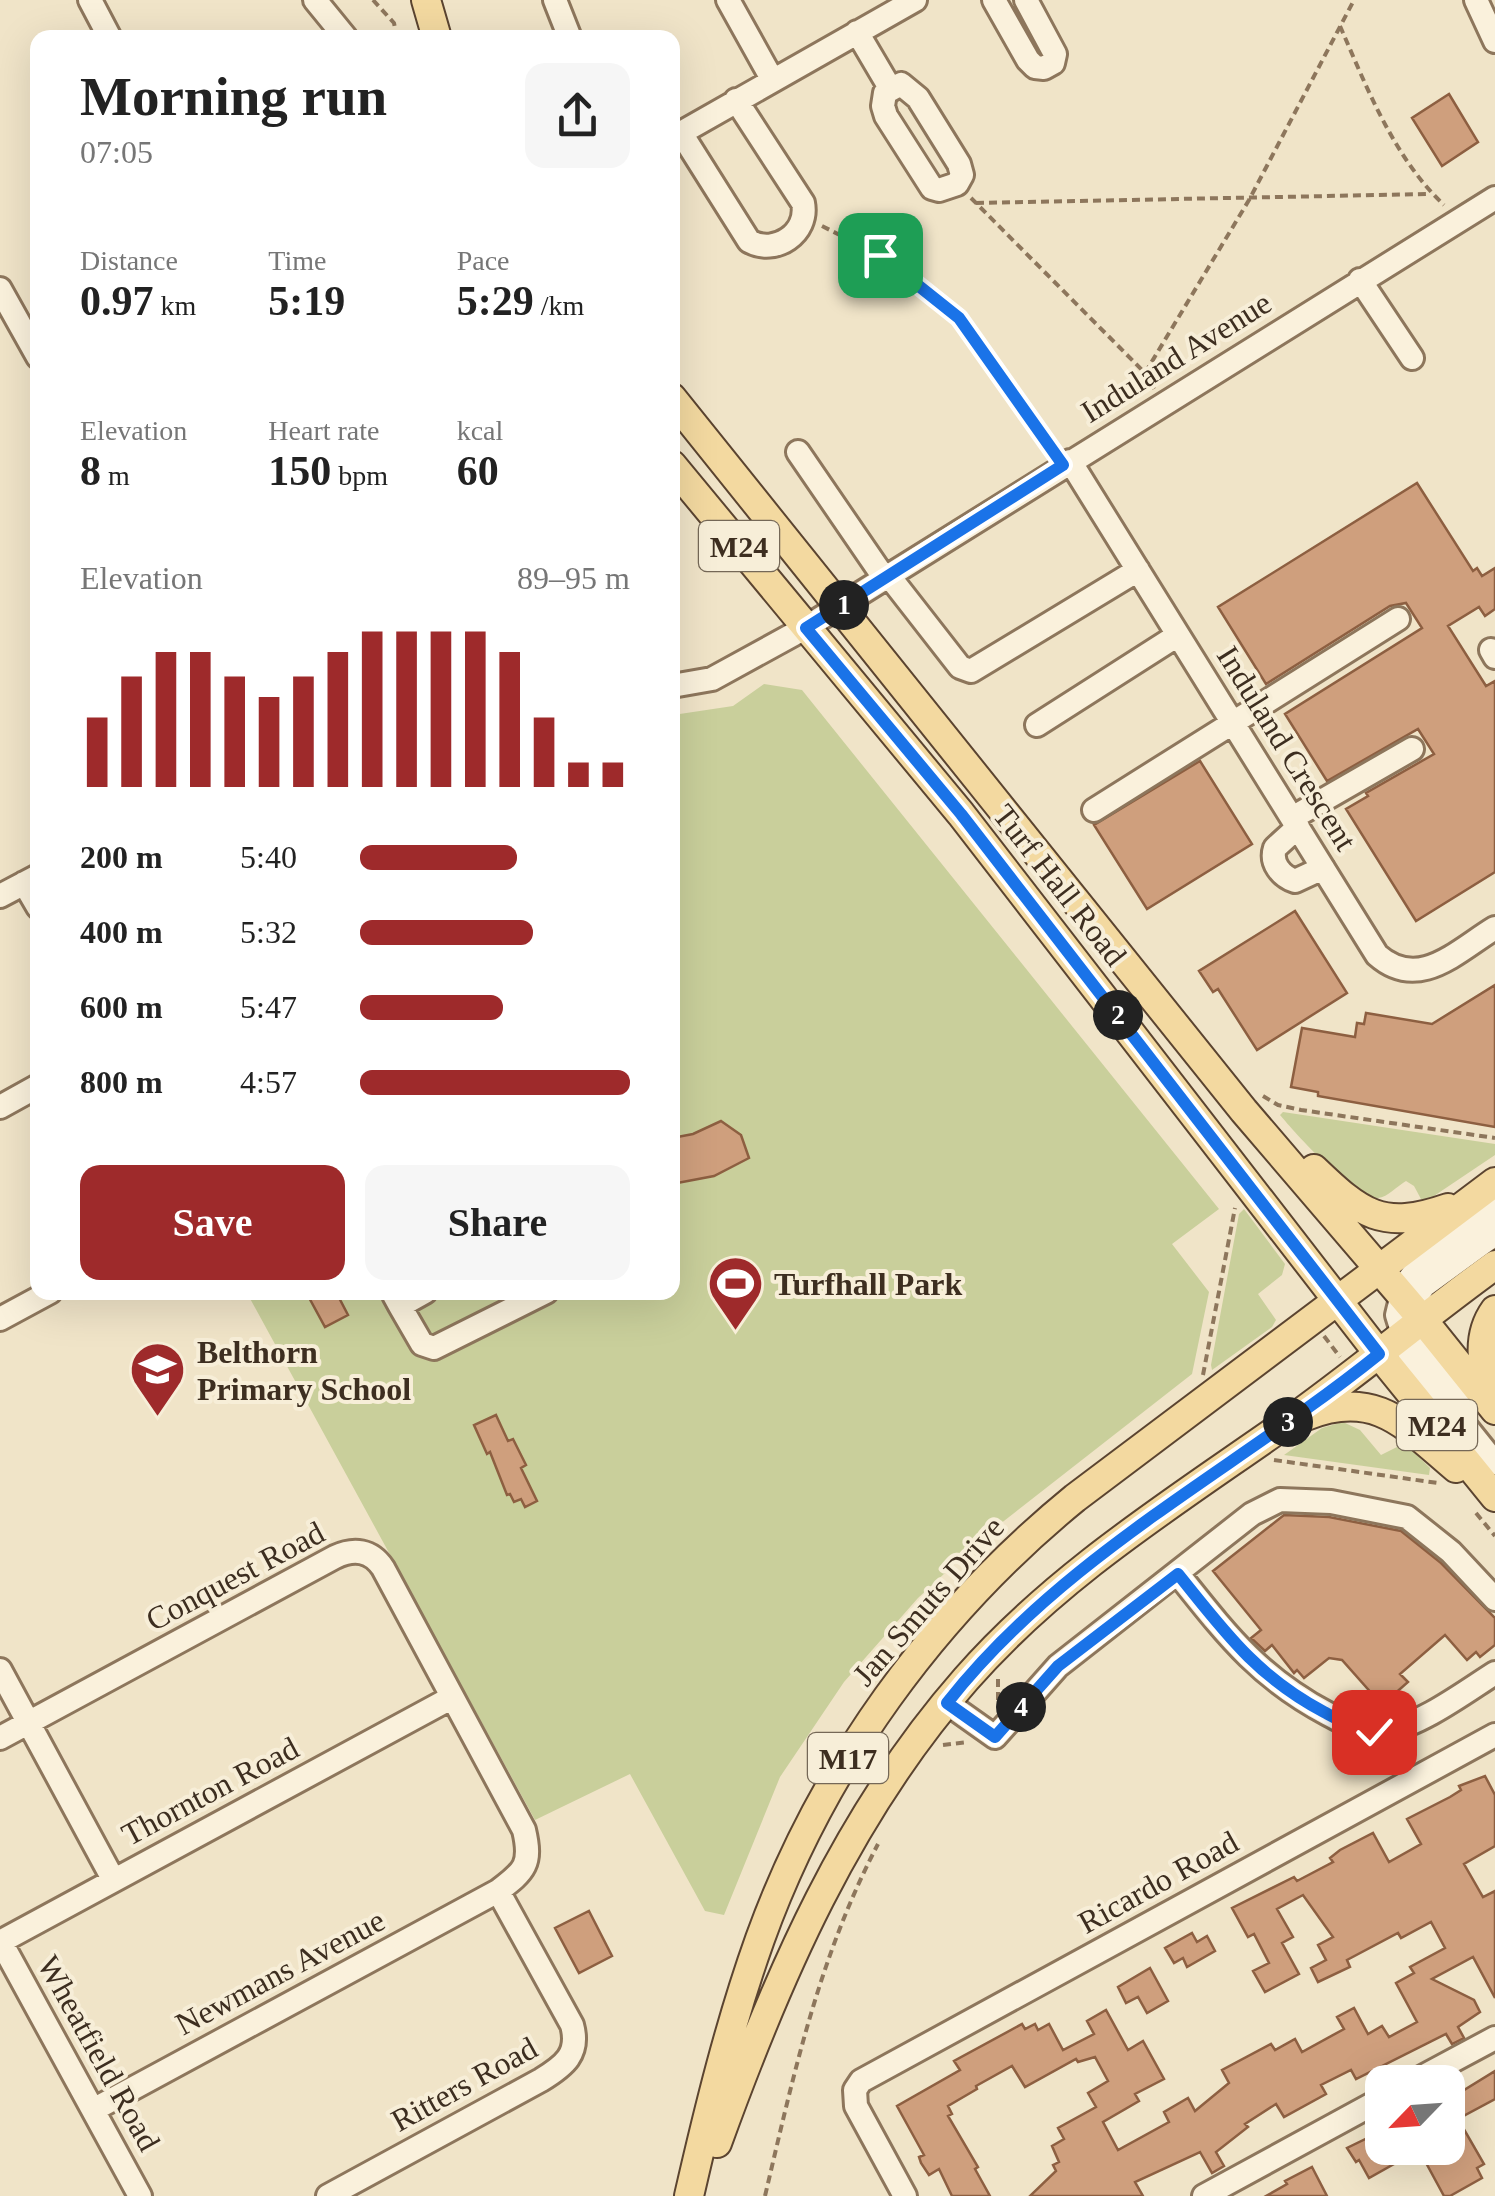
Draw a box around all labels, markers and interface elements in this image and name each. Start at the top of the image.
button: share [525,63,630,168]
text: Morning run [80,66,387,127]
text: 07:05 [80,134,153,170]
pin [838,213,923,298]
icon: arrive [853,228,908,283]
text: Distance [80,245,178,276]
text: Time [268,245,326,276]
text: Pace [457,245,510,276]
text: 0.97 [80,278,154,324]
text: 5:19 [268,278,345,324]
text: 5:29 [457,278,534,324]
street label: Induland Avenue [1074,284,1278,430]
text: km [154,290,196,321]
text: /km [534,290,584,321]
text: Elevation [80,415,187,446]
text: Heart rate [268,415,379,446]
text: kcal [457,415,503,446]
text: 8 [80,448,101,494]
text: 150 [268,448,331,494]
text: 60 [457,448,499,494]
text: m [101,460,130,491]
text: bpm [331,460,388,491]
road number: M24 [699,521,779,571]
text: Elevation [80,560,203,596]
text: 89–95 m [517,560,630,596]
pin: 1 [819,580,869,630]
text: 1 [837,589,851,620]
street label: Induland Crescent [1210,639,1364,857]
street label: Turf Hall Road [986,797,1134,973]
text: 200 m [80,839,163,875]
text: 5:40 [240,839,297,875]
text: 400 m [80,914,163,950]
text: 5:32 [240,914,297,950]
text: 600 m [80,989,163,1025]
text: 5:47 [240,989,297,1025]
pin: 2 [1093,990,1143,1040]
text: 2 [1111,999,1125,1030]
text: 800 m [80,1064,163,1100]
text: 4:57 [240,1064,297,1100]
button: Save [80,1165,345,1280]
button: Share [365,1165,630,1280]
sports icon: Turfhall Park [705,1254,765,1333]
place label: Turfhall Park [774,1266,962,1302]
place label: Belthorn Primary School [197,1334,411,1407]
school or university icon: Belthorn Primary School [128,1340,188,1419]
pin: 3 [1263,1397,1313,1447]
road number: M24 [1397,1400,1477,1450]
text: 3 [1281,1406,1295,1437]
street label: Jan Smuts Drive [845,1509,1011,1693]
street label: Conquest Road [140,1514,330,1638]
pin: 4 [996,1682,1046,1732]
pin [1332,1690,1417,1775]
text: 4 [1014,1691,1028,1722]
icon: check [1347,1705,1402,1760]
street label: Thornton Road [116,1729,304,1853]
road number: M17 [808,1733,888,1783]
street label: Ricardo Road [1072,1823,1244,1941]
street label: Newmans Avenue [169,1902,391,2042]
street label: Wheatfield Road [30,1949,168,2157]
street label: Ritters Road [385,2029,543,2139]
north arrow [1365,2065,1465,2165]
map controls [1365,2065,1465,2165]

